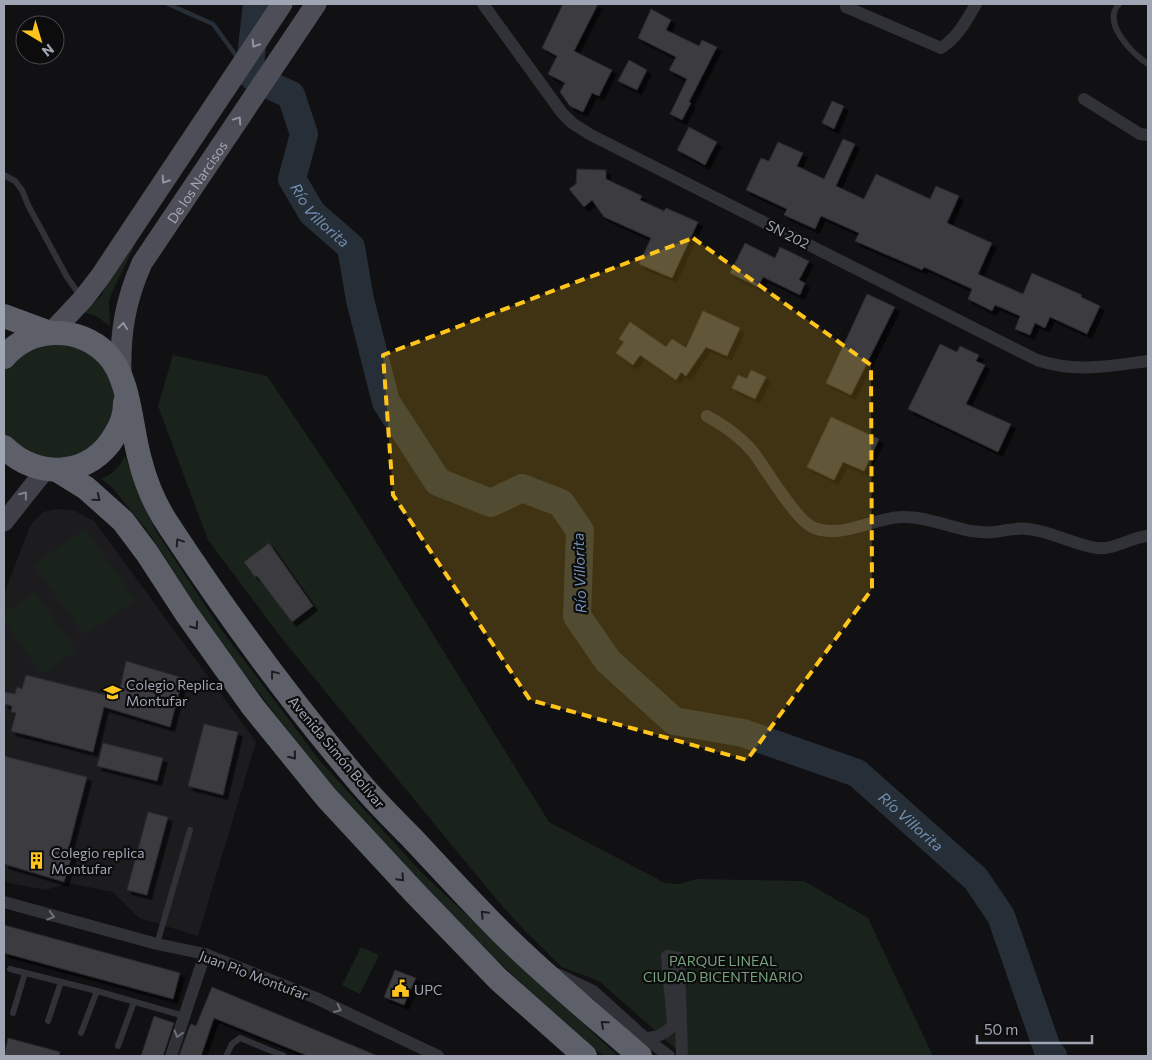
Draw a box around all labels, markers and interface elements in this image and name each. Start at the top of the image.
north arrow [15,15,65,65]
one-way arrow [251,39,261,48]
text: N [39,41,58,61]
one-way arrow [232,117,241,126]
street label: De los Narcisos [163,137,230,226]
one-way arrow [162,174,171,184]
water label: Río Villorita [287,180,353,251]
street label: SN 202 [764,216,813,252]
one-way arrow [117,321,128,329]
one-way arrow [19,492,28,501]
one-way arrow [91,492,100,500]
water label: Río Villorita [569,532,589,613]
one-way arrow [176,538,185,547]
one-way arrow [190,620,198,629]
one-way arrow [271,670,280,680]
place label: Colegio Replica Montufar [126,676,223,709]
school or university icon: Colegio Replica Montufar [102,682,122,702]
street label: Avenida Simón Bolívar [285,693,389,812]
one-way arrow [287,750,295,759]
water label: Río Villorita [875,788,947,855]
place label: Colegio replica Montufar [51,844,145,877]
building icon: Colegio replica Montufar [27,850,47,870]
one-way arrow [395,872,404,881]
one-way arrow [46,910,54,920]
one-way arrow [481,911,490,920]
street label: Juan Pio Montufar [197,946,311,1004]
park label: PARQUE LINEAL CIUDAD BICENTENARIO [643,952,803,985]
public building icon: UPC [390,979,410,999]
place label: UPC [414,981,443,998]
one-way arrow [333,1002,342,1013]
scale bar [977,1012,1092,1044]
text: 50 m [984,1020,1018,1038]
one-way arrow [600,1021,609,1030]
one-way arrow [174,1029,184,1037]

